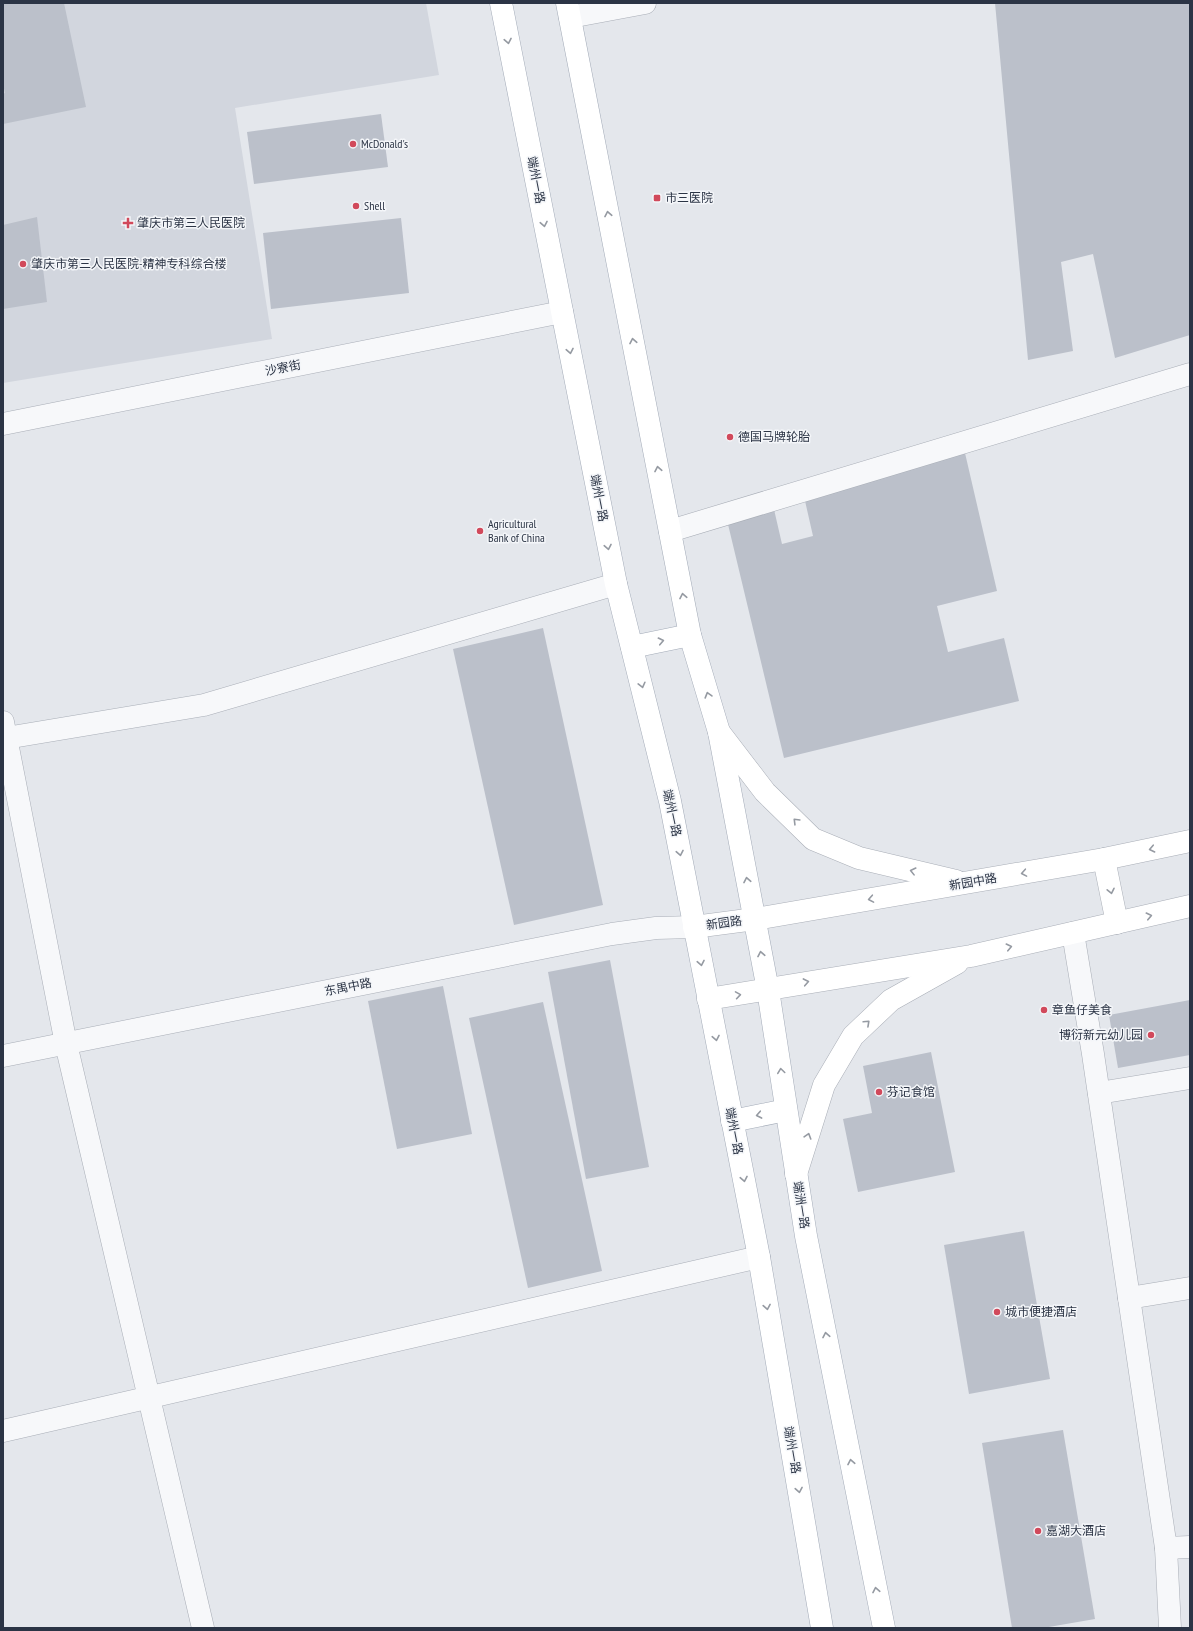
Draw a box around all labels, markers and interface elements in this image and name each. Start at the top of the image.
one-way arrow [504,38,512,44]
place label: McDonald's [361,136,408,151]
marker: McDonald's [348,139,358,149]
street label: 端州一路 [525,155,548,205]
place label: 市三医院 [665,190,713,205]
marker: 市三医院 [652,193,662,203]
place label: Shell [364,198,385,213]
marker: Shell [351,201,361,211]
one-way arrow [605,210,613,217]
place label: 肇庆市第三人民医院 [137,215,245,230]
marker: 肇庆市第三人民医院 [122,217,134,229]
one-way arrow [540,221,548,227]
place label: 肇庆市第三人民医院-精神专科综合楼 [31,256,227,271]
marker: 肇庆市第三人民医院-精神专科综合楼 [18,259,28,269]
one-way arrow [630,338,638,344]
one-way arrow [565,348,573,354]
street label: 沙寮街 [264,357,302,378]
place label: 德国马牌轮胎 [738,429,810,444]
marker: 德国马牌轮胎 [725,432,735,442]
one-way arrow [654,466,663,472]
street label: 端州一路 [588,473,611,523]
place label: Agricultural Bank of China [488,516,545,545]
marker: Agricultural Bank of China [475,526,485,536]
one-way arrow [604,544,612,551]
one-way arrow [679,593,688,599]
one-way arrow [658,638,665,646]
one-way arrow [637,682,645,689]
one-way arrow [704,691,713,698]
street label: 端州一路 [660,788,685,838]
one-way arrow [793,819,801,826]
one-way arrow [1149,845,1155,853]
one-way arrow [675,850,683,856]
one-way arrow [910,867,917,876]
one-way arrow [1021,868,1027,877]
street label: 新园中路 [948,870,998,893]
one-way arrow [743,877,752,884]
one-way arrow [1106,888,1114,894]
one-way arrow [868,894,874,903]
one-way arrow [1146,912,1152,920]
street label: 新园路 [705,913,743,932]
one-way arrow [1005,944,1012,952]
one-way arrow [757,951,766,957]
one-way arrow [697,960,705,966]
street label: 东禺中路 [323,975,373,998]
one-way arrow [803,979,809,987]
one-way arrow [735,991,741,999]
place label: 章鱼仔美食 [1052,1002,1112,1017]
marker: 章鱼仔美食 [1039,1005,1049,1015]
one-way arrow [862,1020,870,1028]
place label: 博衍新元幼儿园 [1059,1027,1143,1042]
marker: 博衍新元幼儿园 [1146,1030,1156,1040]
one-way arrow [711,1034,720,1041]
one-way arrow [777,1068,786,1075]
place label: 芬记食馆 [887,1084,935,1099]
marker: 芬记食馆 [874,1087,884,1097]
street label: 端州一路 [723,1106,746,1156]
one-way arrow [756,1111,762,1119]
one-way arrow [803,1133,812,1140]
one-way arrow [739,1176,747,1182]
street label: 端洲一路 [790,1180,813,1230]
one-way arrow [763,1304,771,1310]
place label: 城市便捷酒店 [1005,1304,1077,1319]
marker: 城市便捷酒店 [992,1307,1002,1317]
one-way arrow [822,1332,830,1338]
street label: 端州一路 [781,1425,804,1475]
one-way arrow [847,1459,855,1465]
one-way arrow [794,1487,802,1493]
place label: 嘉湖大酒店 [1046,1523,1106,1538]
marker: 嘉湖大酒店 [1033,1526,1043,1536]
one-way arrow [872,1587,881,1593]

